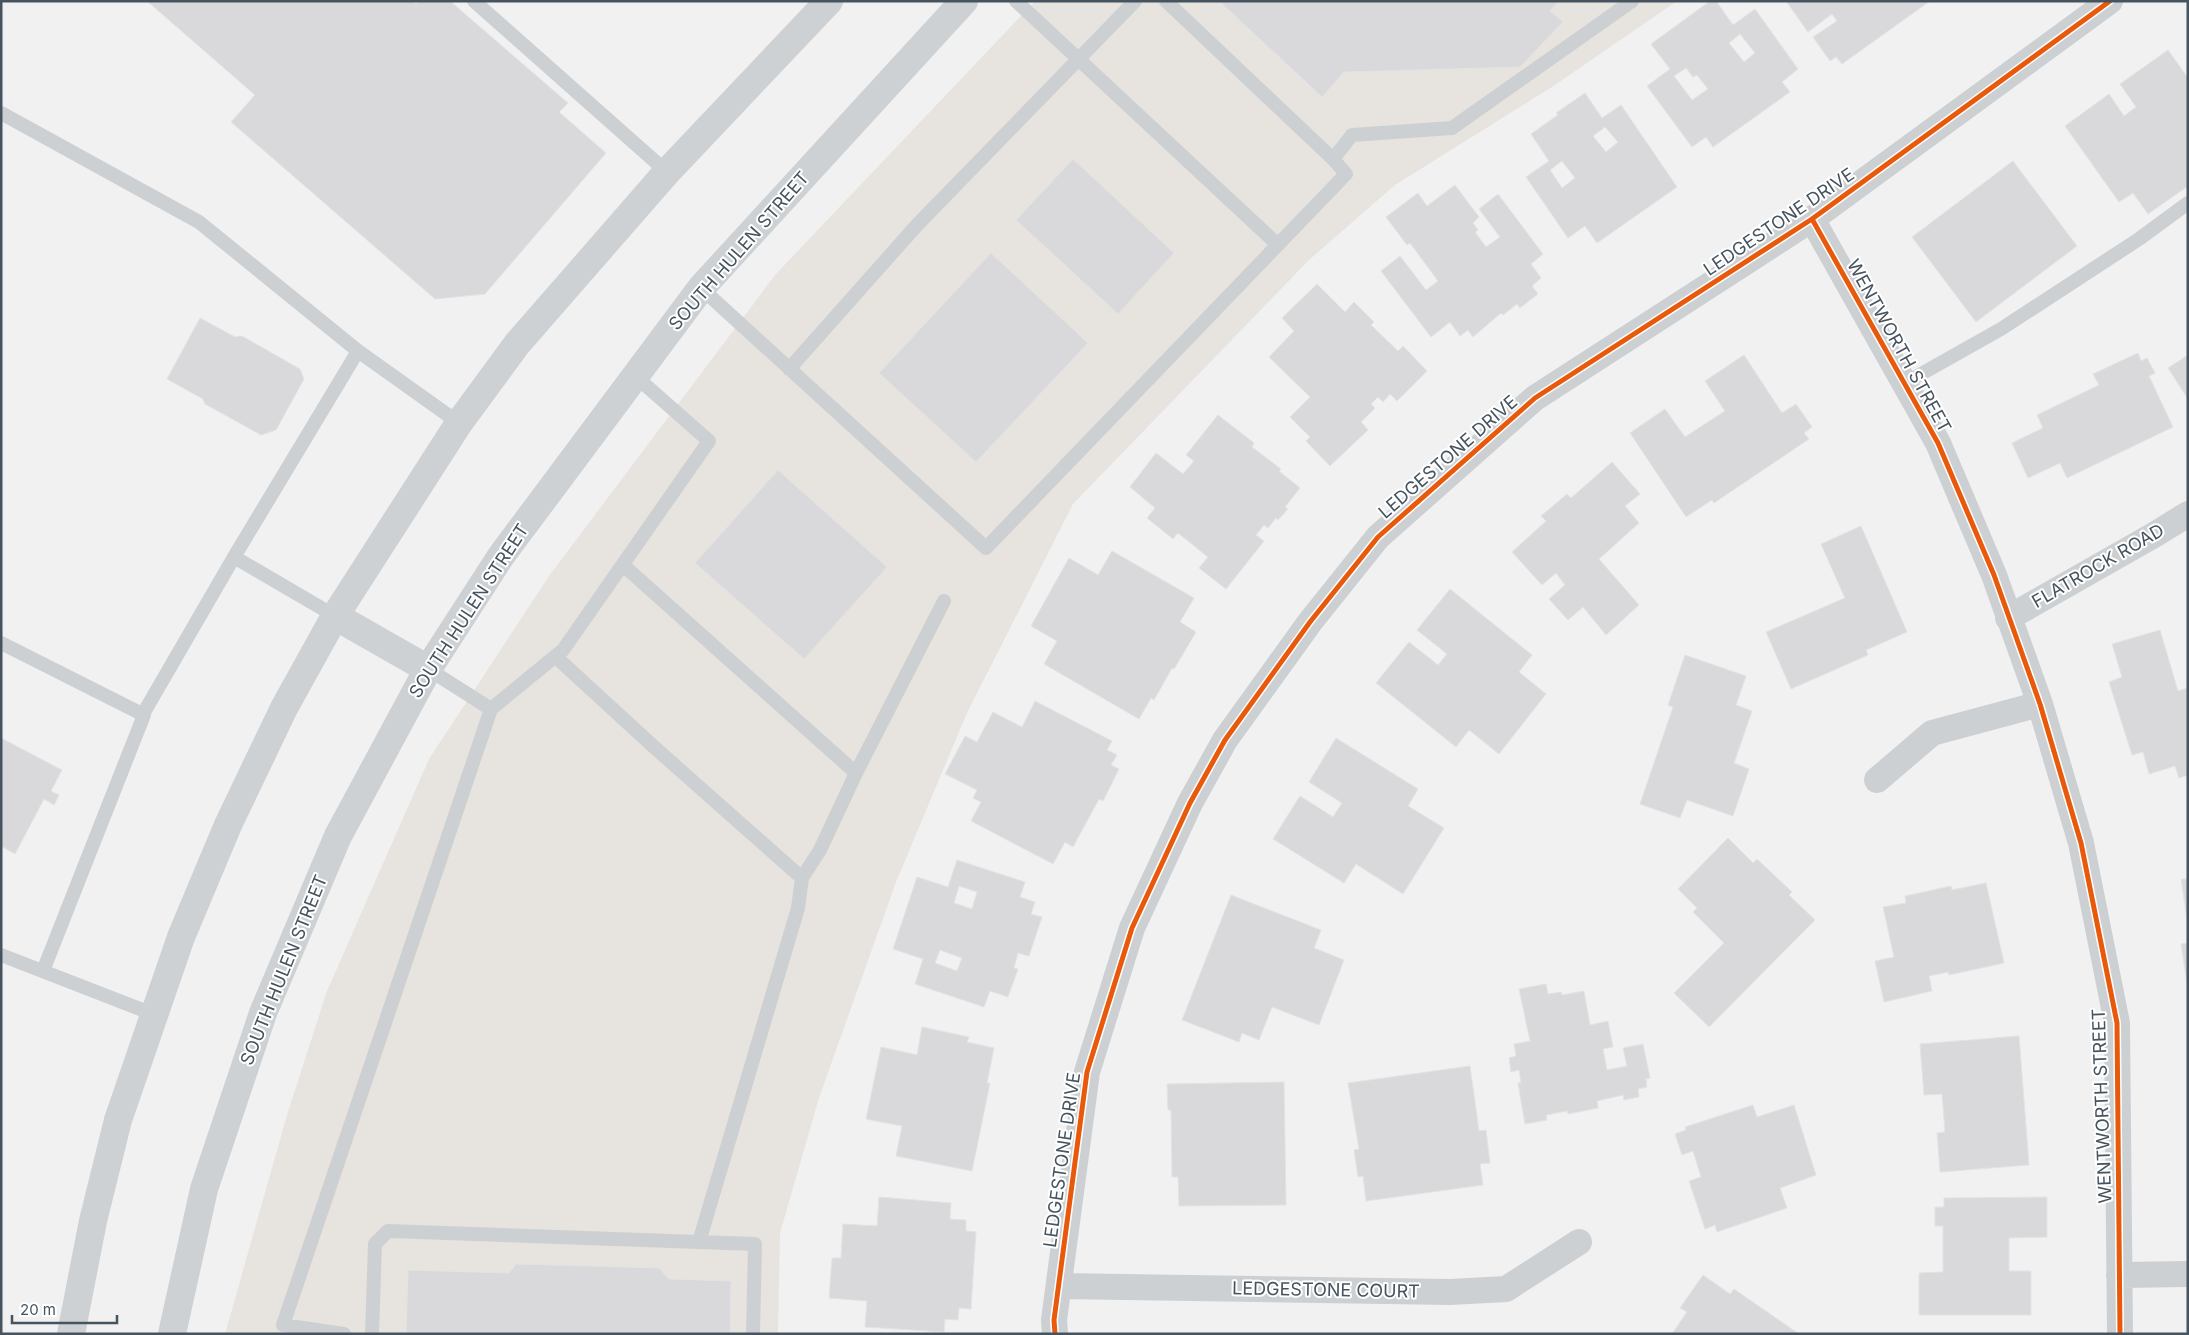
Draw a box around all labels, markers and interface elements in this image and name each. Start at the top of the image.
street label: LEDGESTONE DRIVE [1700,163,1858,280]
street label: SOUTH HULEN STREET [664,167,813,334]
street label: WENTWORTH STREET [1843,255,1956,436]
street label: LEDGESTONE DRIVE [1374,391,1521,523]
street label: FLATROCK ROAD [2028,519,2168,612]
street label: SOUTH HULEN STREET [404,520,533,702]
street label: SOUTH HULEN STREET [236,872,331,1068]
street label: WENTWORTH STREET [2088,1008,2115,1204]
street label: LEDGESTONE DRIVE [1039,1071,1084,1249]
street label: LEDGESTONE COURT [1232,1277,1420,1302]
scale bar [12,1292,118,1324]
text: 20 m [20,1300,56,1319]

